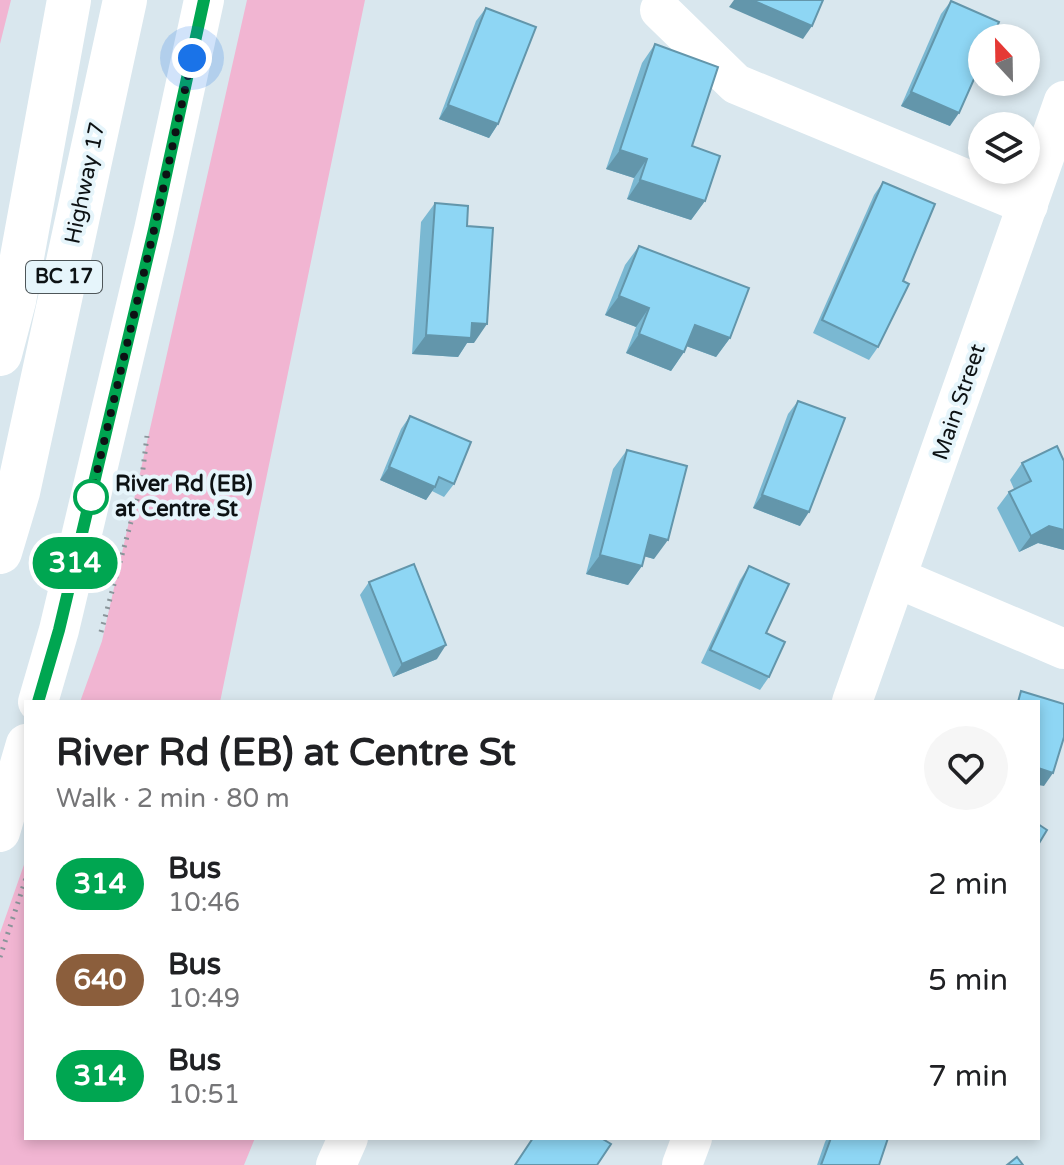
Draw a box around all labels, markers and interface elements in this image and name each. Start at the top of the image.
north arrow [968,24,1040,96]
map controls [968,24,1040,184]
your location [172,38,212,78]
button: layers [968,112,1040,184]
street label: Highway 17 [59,120,111,246]
road number: BC 17 [26,261,102,293]
street label: Main Street [927,341,991,463]
place label: River Rd (EB) at Centre St [115,471,253,522]
marker: River Rd (EB) at Centre St [74,480,108,514]
line badge: 314 [29,537,121,589]
text: 314 [49,546,101,580]
button: heart [924,726,1008,810]
text: River Rd (EB) at Centre St [56,730,516,776]
text: Walk · 2 min · 80 m [56,783,290,814]
text: Bus [168,850,221,887]
text: 2 min [928,866,1008,903]
text: 314 [74,867,126,901]
text: 10:46 [168,887,240,918]
text: Bus [168,946,221,983]
text: 5 min [928,962,1008,999]
text: 640 [74,963,126,997]
text: 10:49 [168,983,240,1014]
text: Bus [168,1042,221,1079]
text: 7 min [928,1058,1008,1095]
text: 314 [74,1059,126,1093]
text: 10:51 [168,1079,240,1110]

